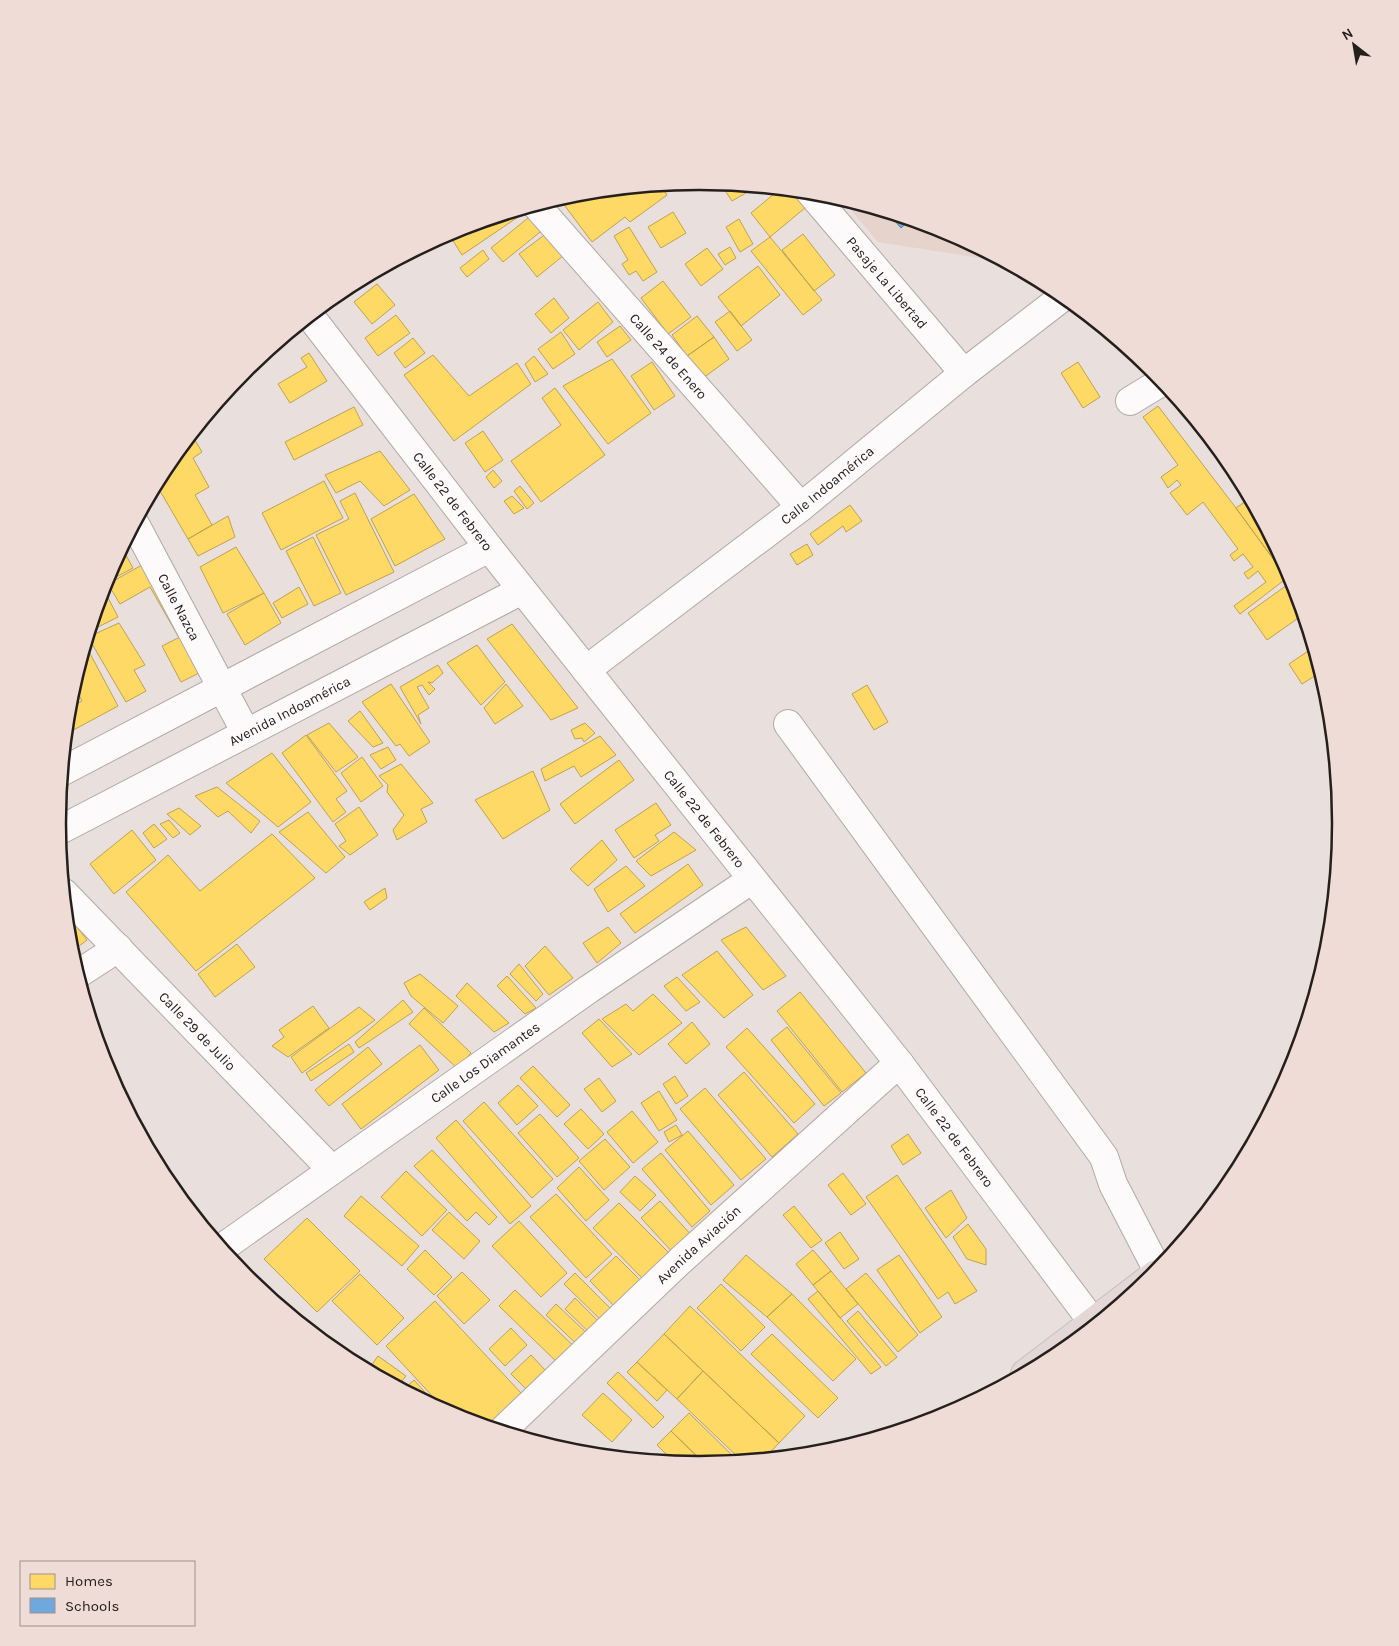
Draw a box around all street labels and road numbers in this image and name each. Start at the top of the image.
street label: Pasaje La Libertad [843,233,931,332]
street label: Calle 24 de Enero [626,309,711,403]
street label: Calle Indoamérica [777,442,877,528]
street label: Calle 22 de Febrero [409,448,496,554]
street label: Calle Nazca [154,571,204,644]
street label: Avenida Indoamérica [226,672,353,749]
street label: Calle 22 de Febrero [660,766,749,871]
street label: Calle 29 de Julio [156,988,239,1074]
street label: Calle Los Diamantes [427,1018,543,1107]
street label: Calle 22 de Febrero [912,1084,997,1191]
street label: Avenida Aviación [653,1202,744,1287]

